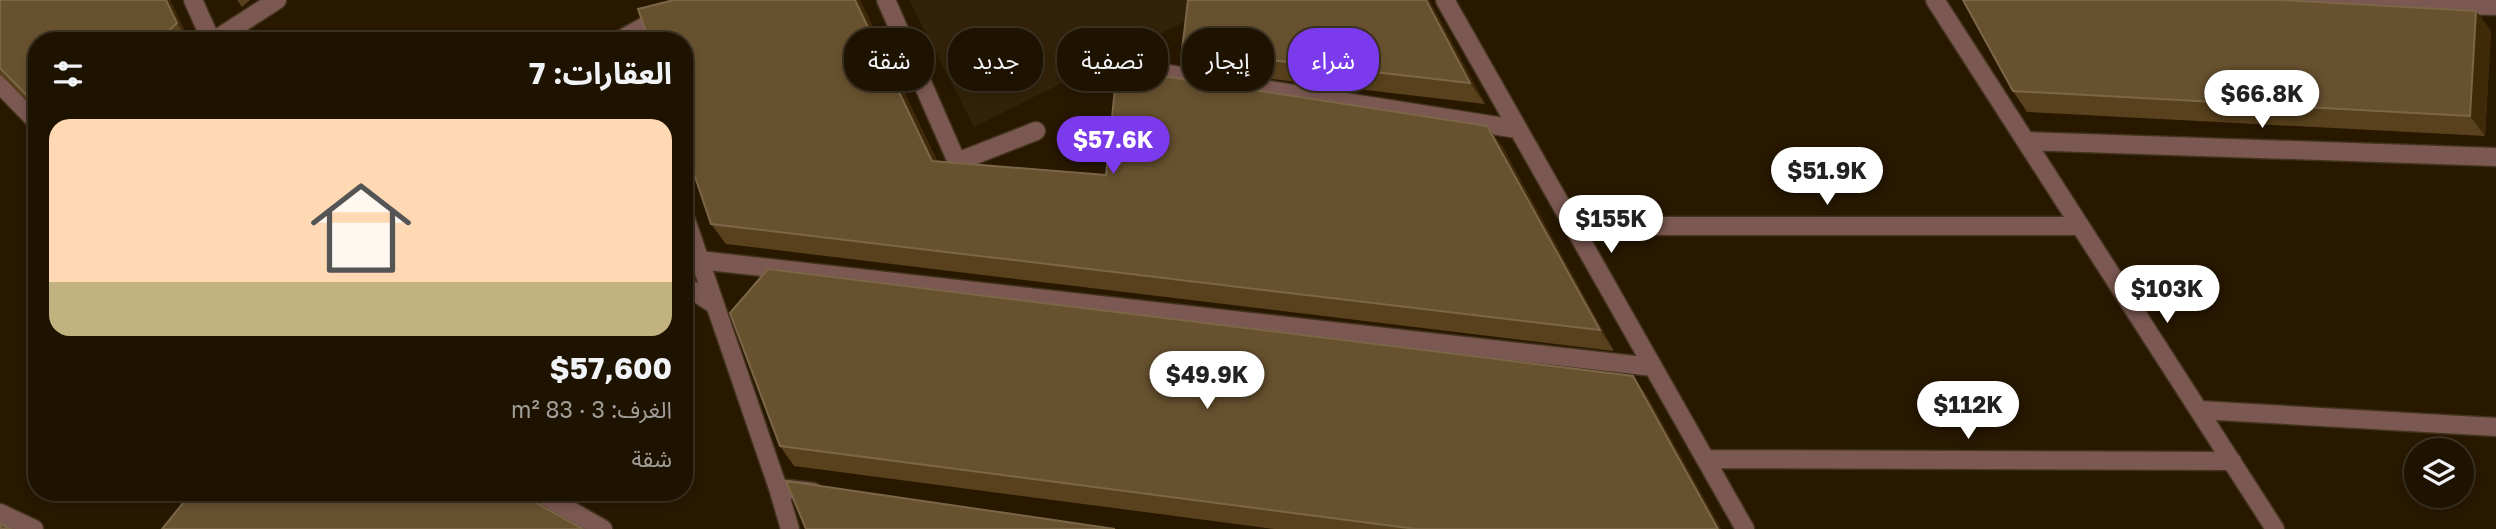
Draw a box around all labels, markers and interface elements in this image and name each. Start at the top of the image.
chip: شقة [844,28,934,91]
chip: جديد [948,28,1043,91]
chip: تصفية [1057,28,1168,91]
chip: إيجار [1182,28,1274,91]
chip: شراء [1288,28,1379,91]
icon: filters [49,55,87,93]
text: العقارات: 7 [529,55,672,91]
pin: $66.8K [2205,71,2319,130]
text: $66.8K [2220,79,2304,107]
pin: $57.6K [1056,116,1170,176]
text: $57.6K [1073,125,1153,153]
pin: $51.9K [1770,148,1884,207]
text: $51.9K [1787,156,1867,184]
icon: home [298,165,424,291]
pin: $155K [1562,196,1660,255]
text: $155K [1575,204,1647,232]
pin: $103K [2118,266,2216,325]
text: $103K [2131,274,2203,302]
text: $57,600 [550,350,672,386]
pin: $49.9K [1150,352,1264,411]
text: $49.9K [1165,360,1249,388]
pin: $112K [1919,382,2017,441]
text: $112K [1933,390,2003,418]
text: الغرف: 3 · 83 m² [511,395,672,423]
map controls [2404,438,2474,508]
button: layers [2404,438,2474,508]
text: شقة [631,444,672,472]

